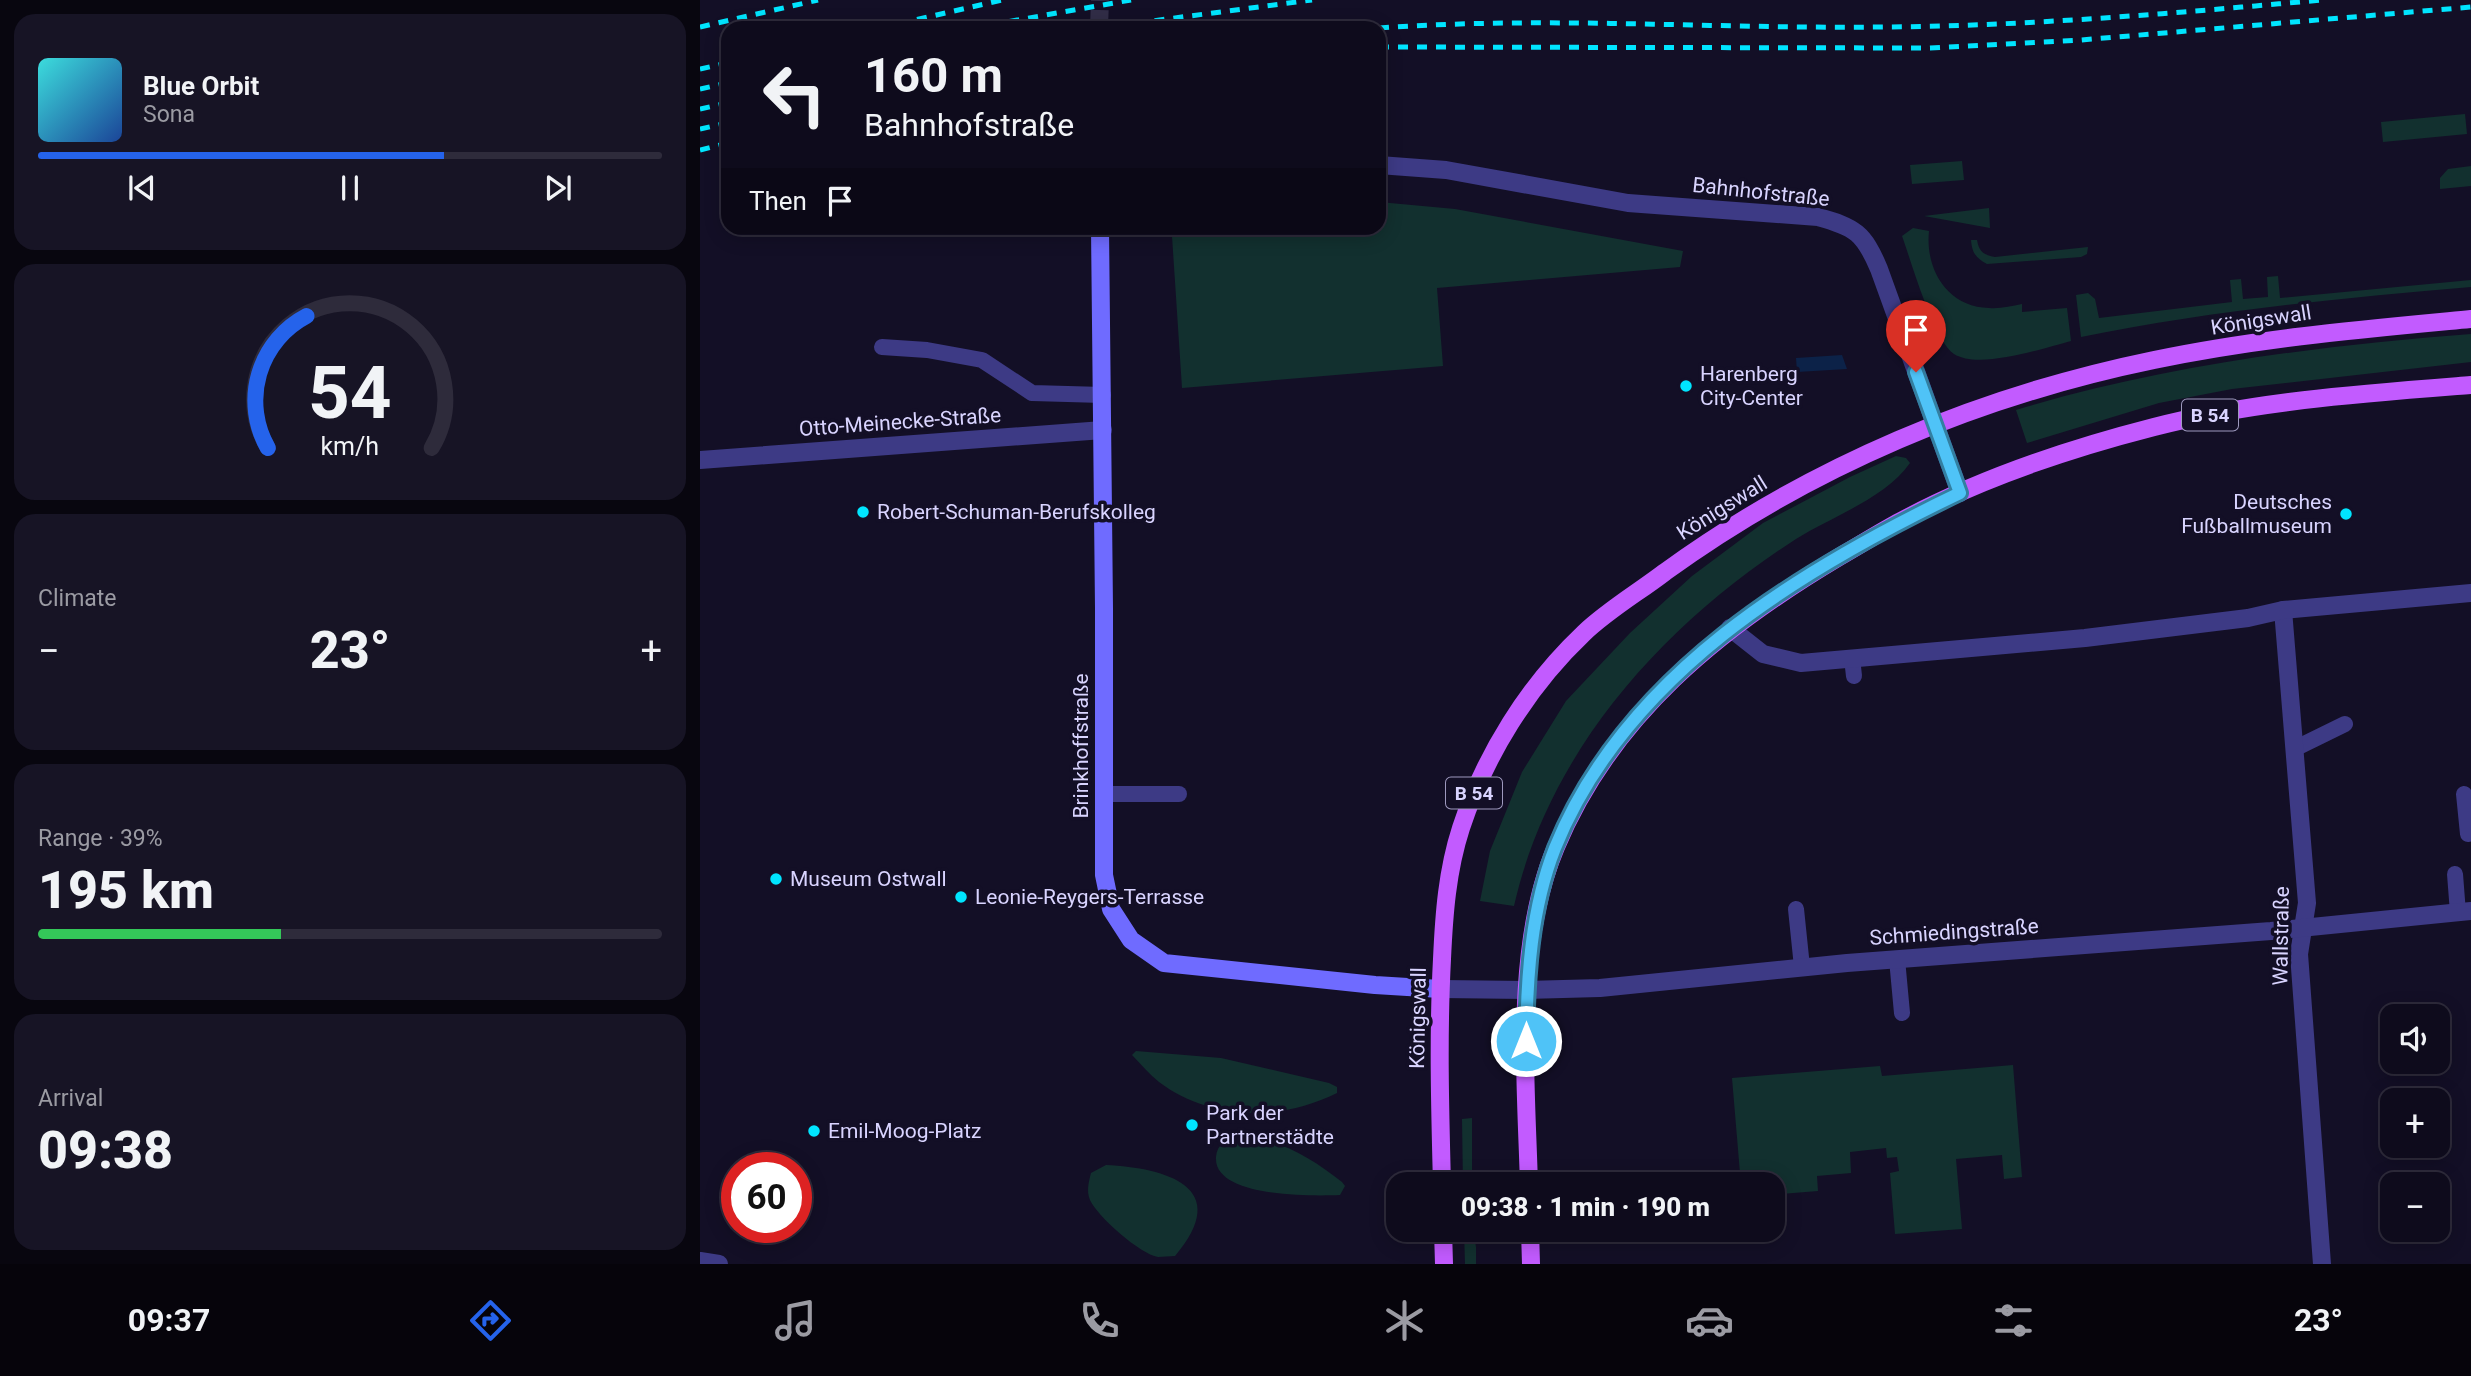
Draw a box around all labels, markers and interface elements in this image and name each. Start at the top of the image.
text: 160 m [864,47,1003,104]
icon: left [749,49,840,140]
text: Blue Orbit [143,71,259,101]
text: Sona [143,101,195,128]
text: Bahnhofstraße [864,106,1074,144]
icon: previous [123,169,161,207]
icon: pause [331,169,369,207]
icon: next [539,169,577,207]
street label: Bahnhofstraße [1691,173,1831,211]
icon: arrive [821,182,859,220]
text: Then [749,186,807,216]
pin [1886,300,1946,372]
street label: Königswall [2209,300,2313,340]
icon: arrive [1897,311,1935,349]
text: 54 [308,350,392,436]
place label: Harenberg City-Center [1700,362,1803,410]
marker: Harenberg City-Center [1678,378,1694,394]
road number: B 54 [2182,400,2238,430]
street label: Otto-Meinecke-Straße [798,403,1002,441]
text: km/h [321,432,379,461]
street label: Königswall [1673,471,1771,545]
place label: Deutsches Fußballmuseum [2181,490,2332,538]
place label: Robert-Schuman-Berufskolleg [877,500,1156,524]
marker: Robert-Schuman-Berufskolleg [855,504,871,520]
marker: Deutsches Fußballmuseum [2338,506,2354,522]
text: Climate [38,585,117,612]
text: 23° [310,620,390,681]
text: − [38,629,60,673]
text: + [640,629,662,673]
street label: Brinkhoffstraße [1069,673,1093,819]
road number: B 54 [1446,778,1502,808]
text: Range · 39% [38,825,163,852]
text: 195 km [38,860,214,921]
place label: Museum Ostwall [790,867,947,891]
marker: Museum Ostwall [768,871,784,887]
place label: Leonie-Reygers-Terrasse [975,885,1204,909]
street label: Wallstraße [2268,886,2294,986]
marker: Leonie-Reygers-Terrasse [953,889,969,905]
street label: Schmiedingstraße [1869,914,2039,950]
street label: Königswall [1405,967,1431,1069]
position arrow [1489,1004,1563,1078]
map controls [2380,1004,2450,1242]
button: sound [2380,1004,2450,1074]
text: Arrival [38,1085,103,1112]
button: + [2380,1088,2450,1158]
place label: Park der Partnerstädte [1206,1101,1334,1149]
marker: Park der Partnerstädte [1184,1117,1200,1133]
place label: Emil-Moog-Platz [828,1119,981,1143]
text: 09:38 [38,1120,173,1181]
marker: Emil-Moog-Platz [806,1123,822,1139]
speed limit sign: 60 [721,1152,812,1243]
button: − [2380,1172,2450,1242]
text: 09:38 · 1 min · 190 m [1461,1192,1710,1222]
icon: directions [466,1296,515,1345]
icon: music [771,1296,820,1345]
icon: phone [1075,1296,1124,1345]
icon: climate [1380,1296,1429,1345]
icon: car [1685,1296,1734,1345]
icon: filters [1989,1296,2038,1345]
text: 09:37 [128,1301,210,1339]
text: 23° [2294,1301,2343,1339]

